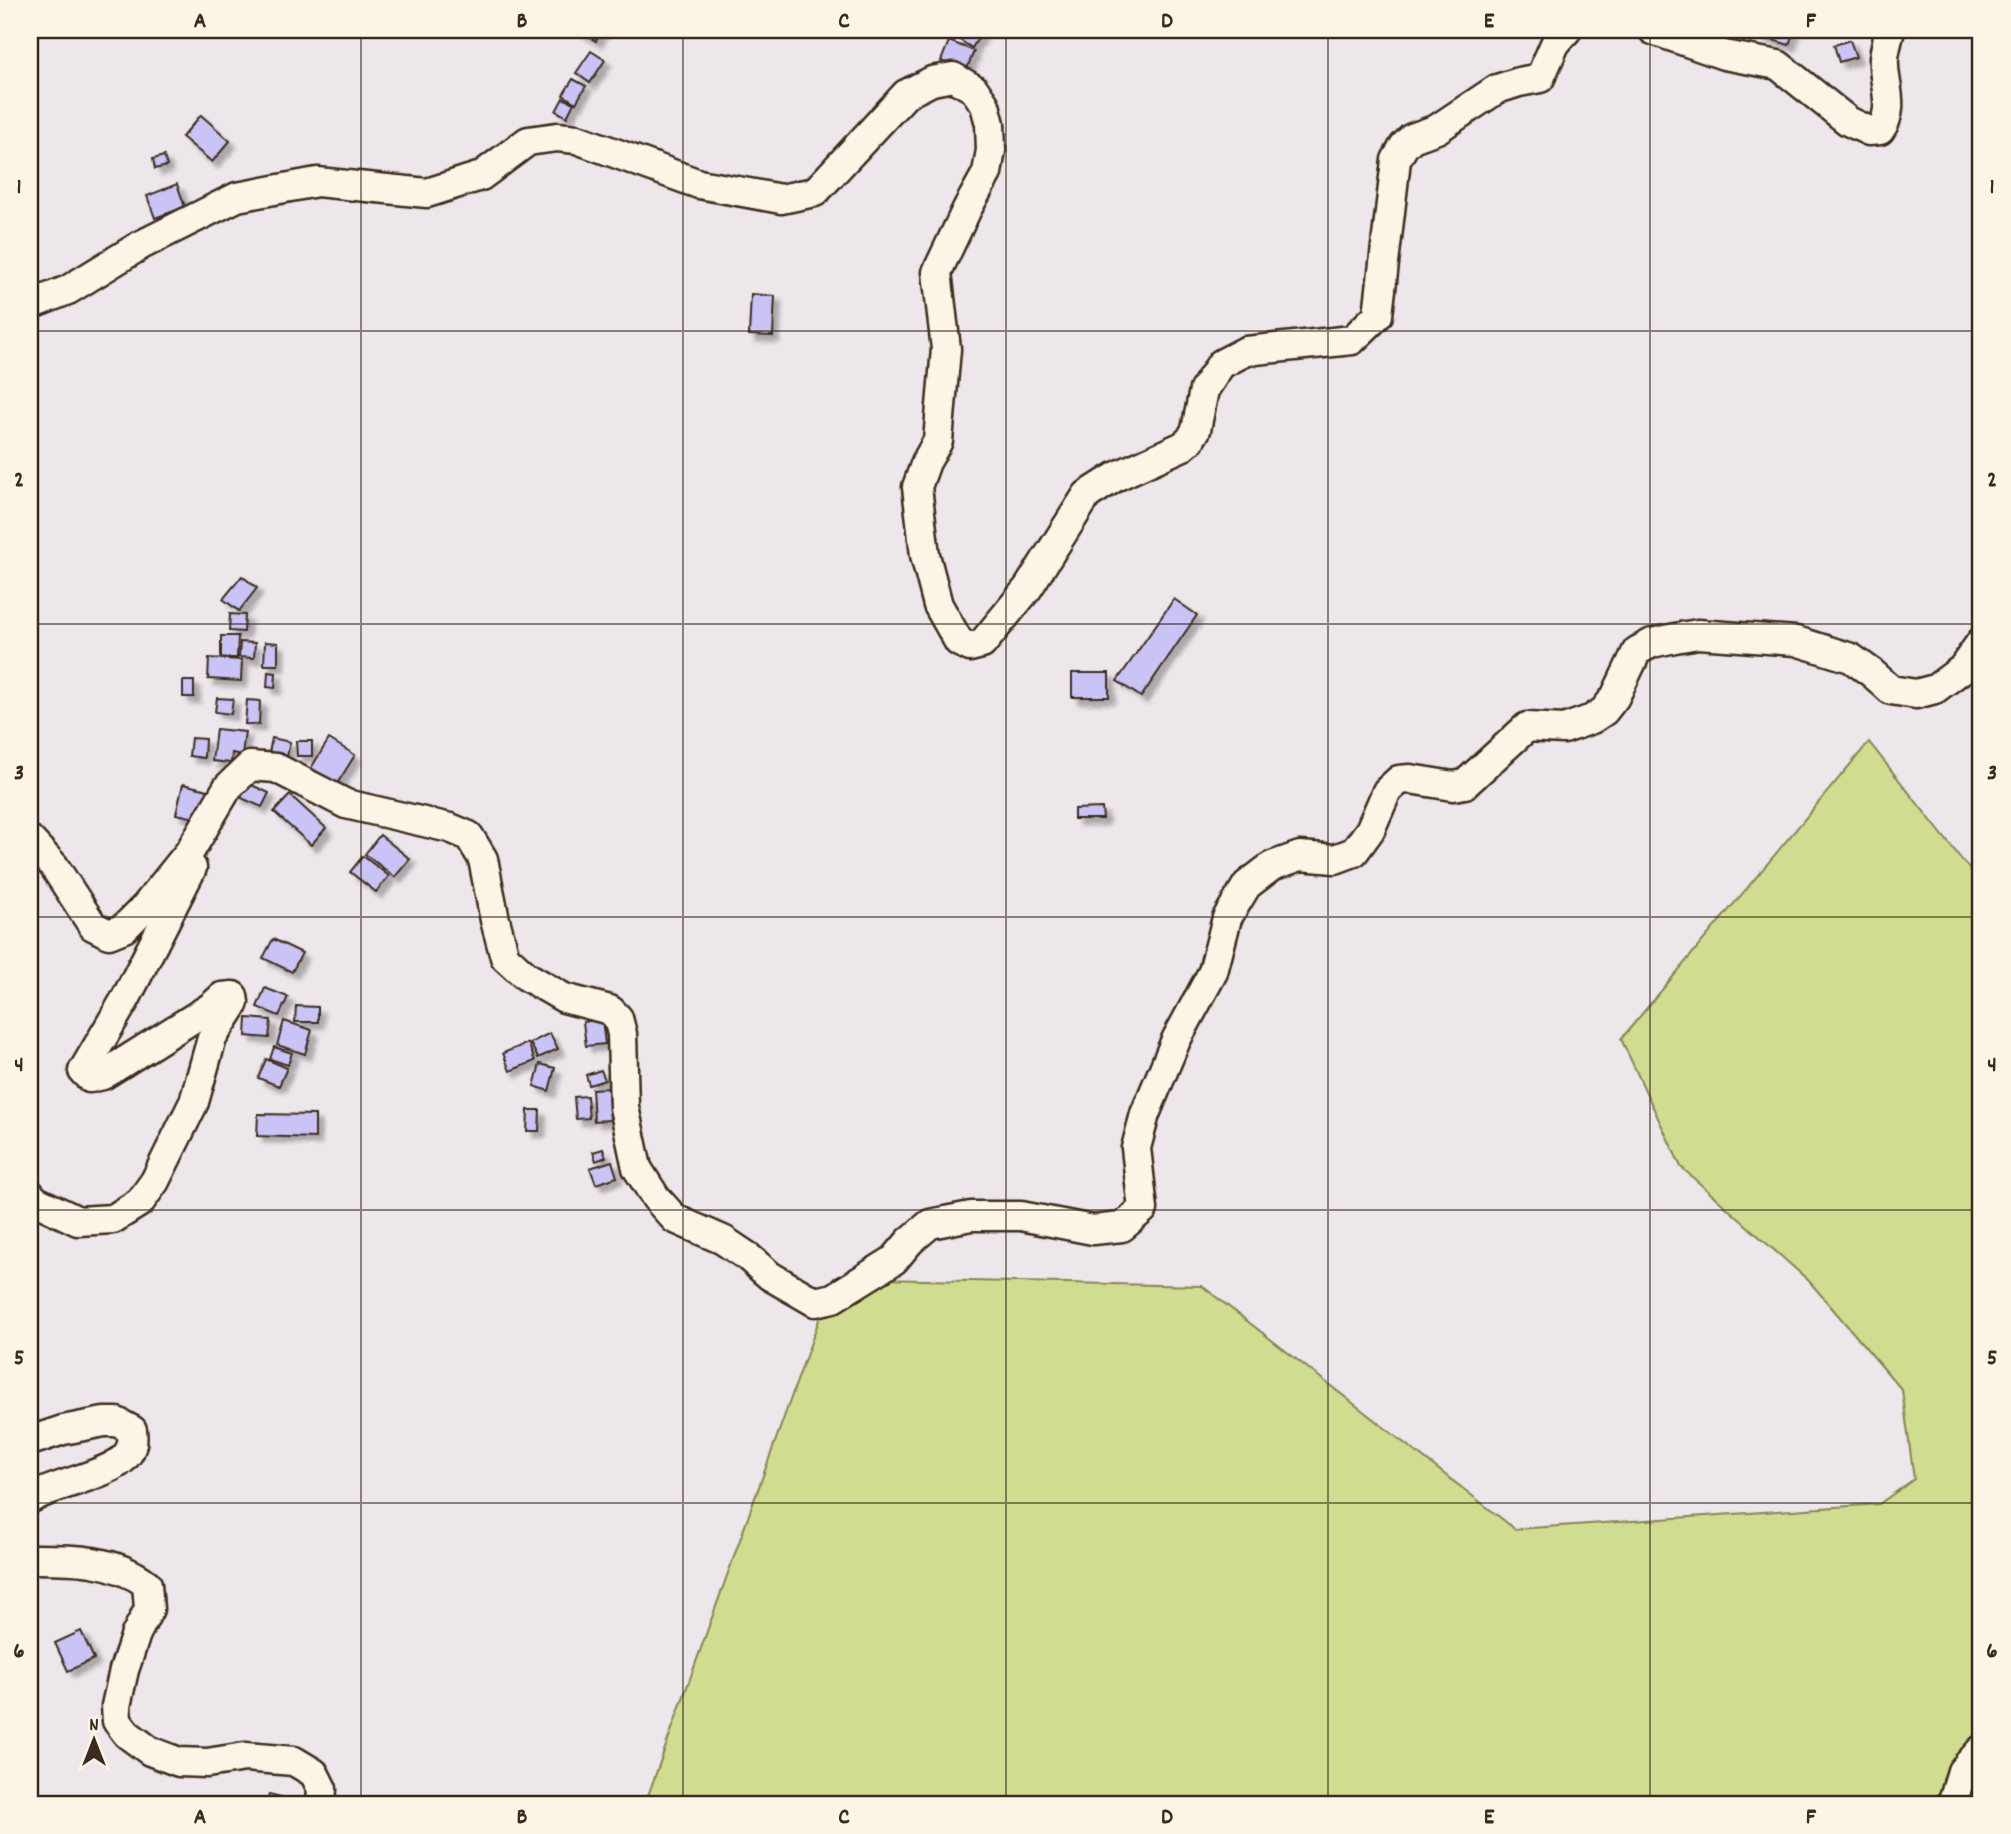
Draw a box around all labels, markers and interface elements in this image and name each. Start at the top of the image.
text: A [194,6,206,39]
text: B [517,6,528,39]
text: C [838,6,850,39]
text: D [1161,6,1173,39]
text: E [1484,6,1495,39]
text: F [1806,6,1817,39]
text: 1 [16,172,22,205]
text: 1 [1989,172,1995,205]
text: 2 [14,465,24,498]
text: 2 [1987,465,1997,498]
text: 3 [14,758,24,791]
text: 3 [1987,758,1997,791]
text: 4 [14,1050,24,1083]
text: 4 [1987,1050,1997,1083]
text: 5 [14,1343,24,1376]
text: 5 [1987,1343,1997,1376]
text: 6 [13,1636,25,1669]
text: 6 [1986,1636,1998,1669]
north arrow [60,1704,130,1774]
text: N [89,1713,99,1740]
text: A [194,1802,206,1834]
text: B [517,1802,528,1834]
text: C [838,1802,850,1834]
text: D [1161,1802,1173,1834]
text: E [1484,1802,1495,1834]
text: F [1806,1802,1817,1834]

